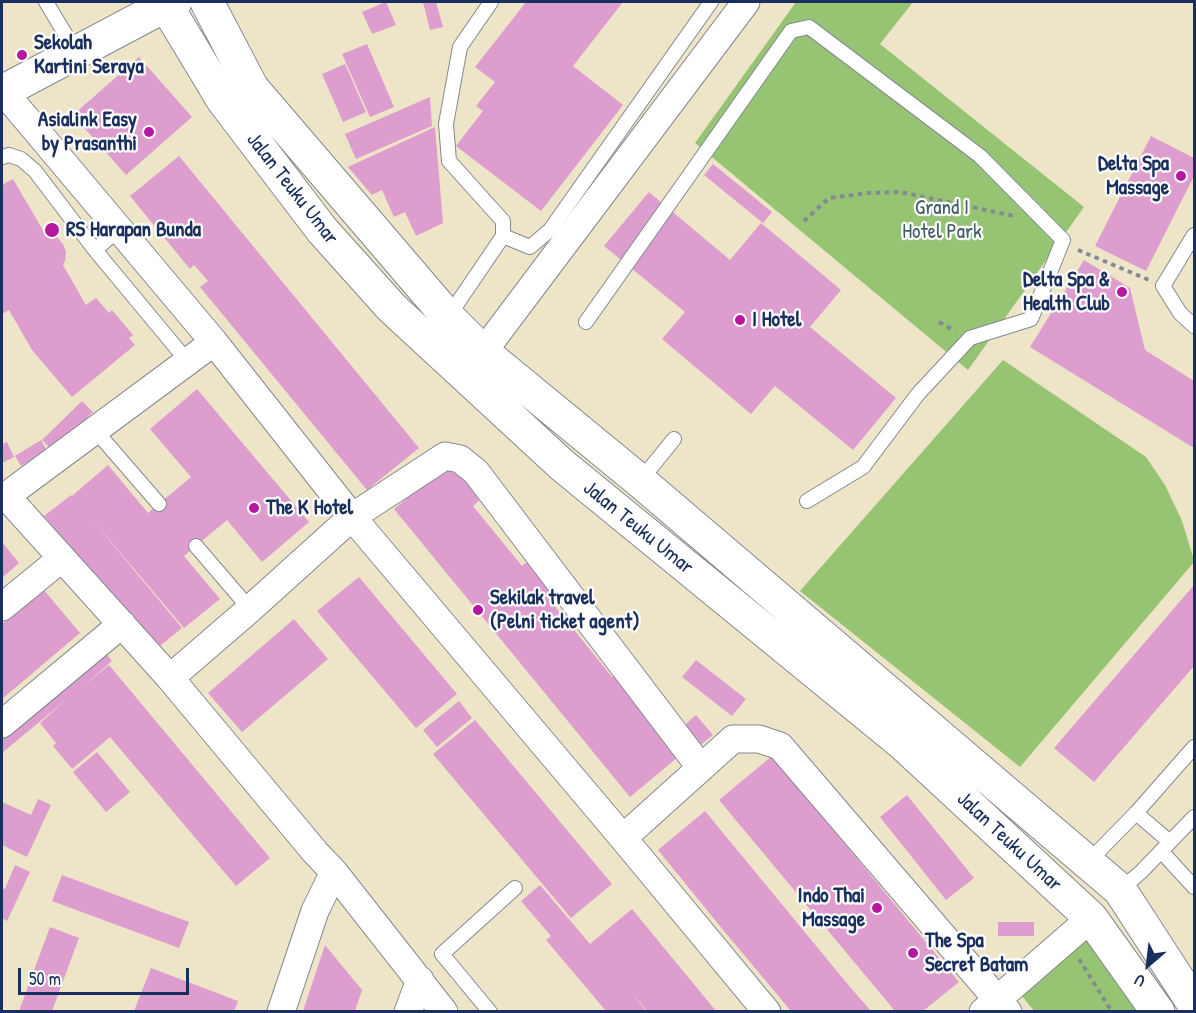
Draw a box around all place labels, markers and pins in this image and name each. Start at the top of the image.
place label: Sekolah Kartini Seraya [34,30,144,80]
marker: Sekolah Kartini Seraya [15,48,29,62]
place label: Asialink Easy by Prasanthi [38,107,137,157]
marker: Asialink Easy by Prasanthi [142,125,156,139]
place label: Delta Spa Massage [1098,151,1169,201]
marker: Delta Spa Massage [1174,169,1188,183]
place label: RS Harapan Bunda [66,217,201,243]
marker: RS Harapan Bunda [43,221,61,239]
place label: Delta Spa & Health Club [1023,267,1110,317]
marker: Delta Spa & Health Club [1115,285,1129,299]
place label: I Hotel [752,307,801,333]
marker: I Hotel [733,313,747,327]
place label: The K Hotel [266,495,353,521]
marker: The K Hotel [247,501,261,515]
place label: Sekilak travel (Pelni ticket agent) [490,585,640,635]
marker: Sekilak travel (Pelni ticket agent) [471,603,485,617]
place label: Indo Thai Massage [798,883,865,933]
marker: Indo Thai Massage [870,901,884,915]
place label: The Spa Secret Batam [925,928,1028,978]
marker: The Spa Secret Batam [906,946,920,960]

